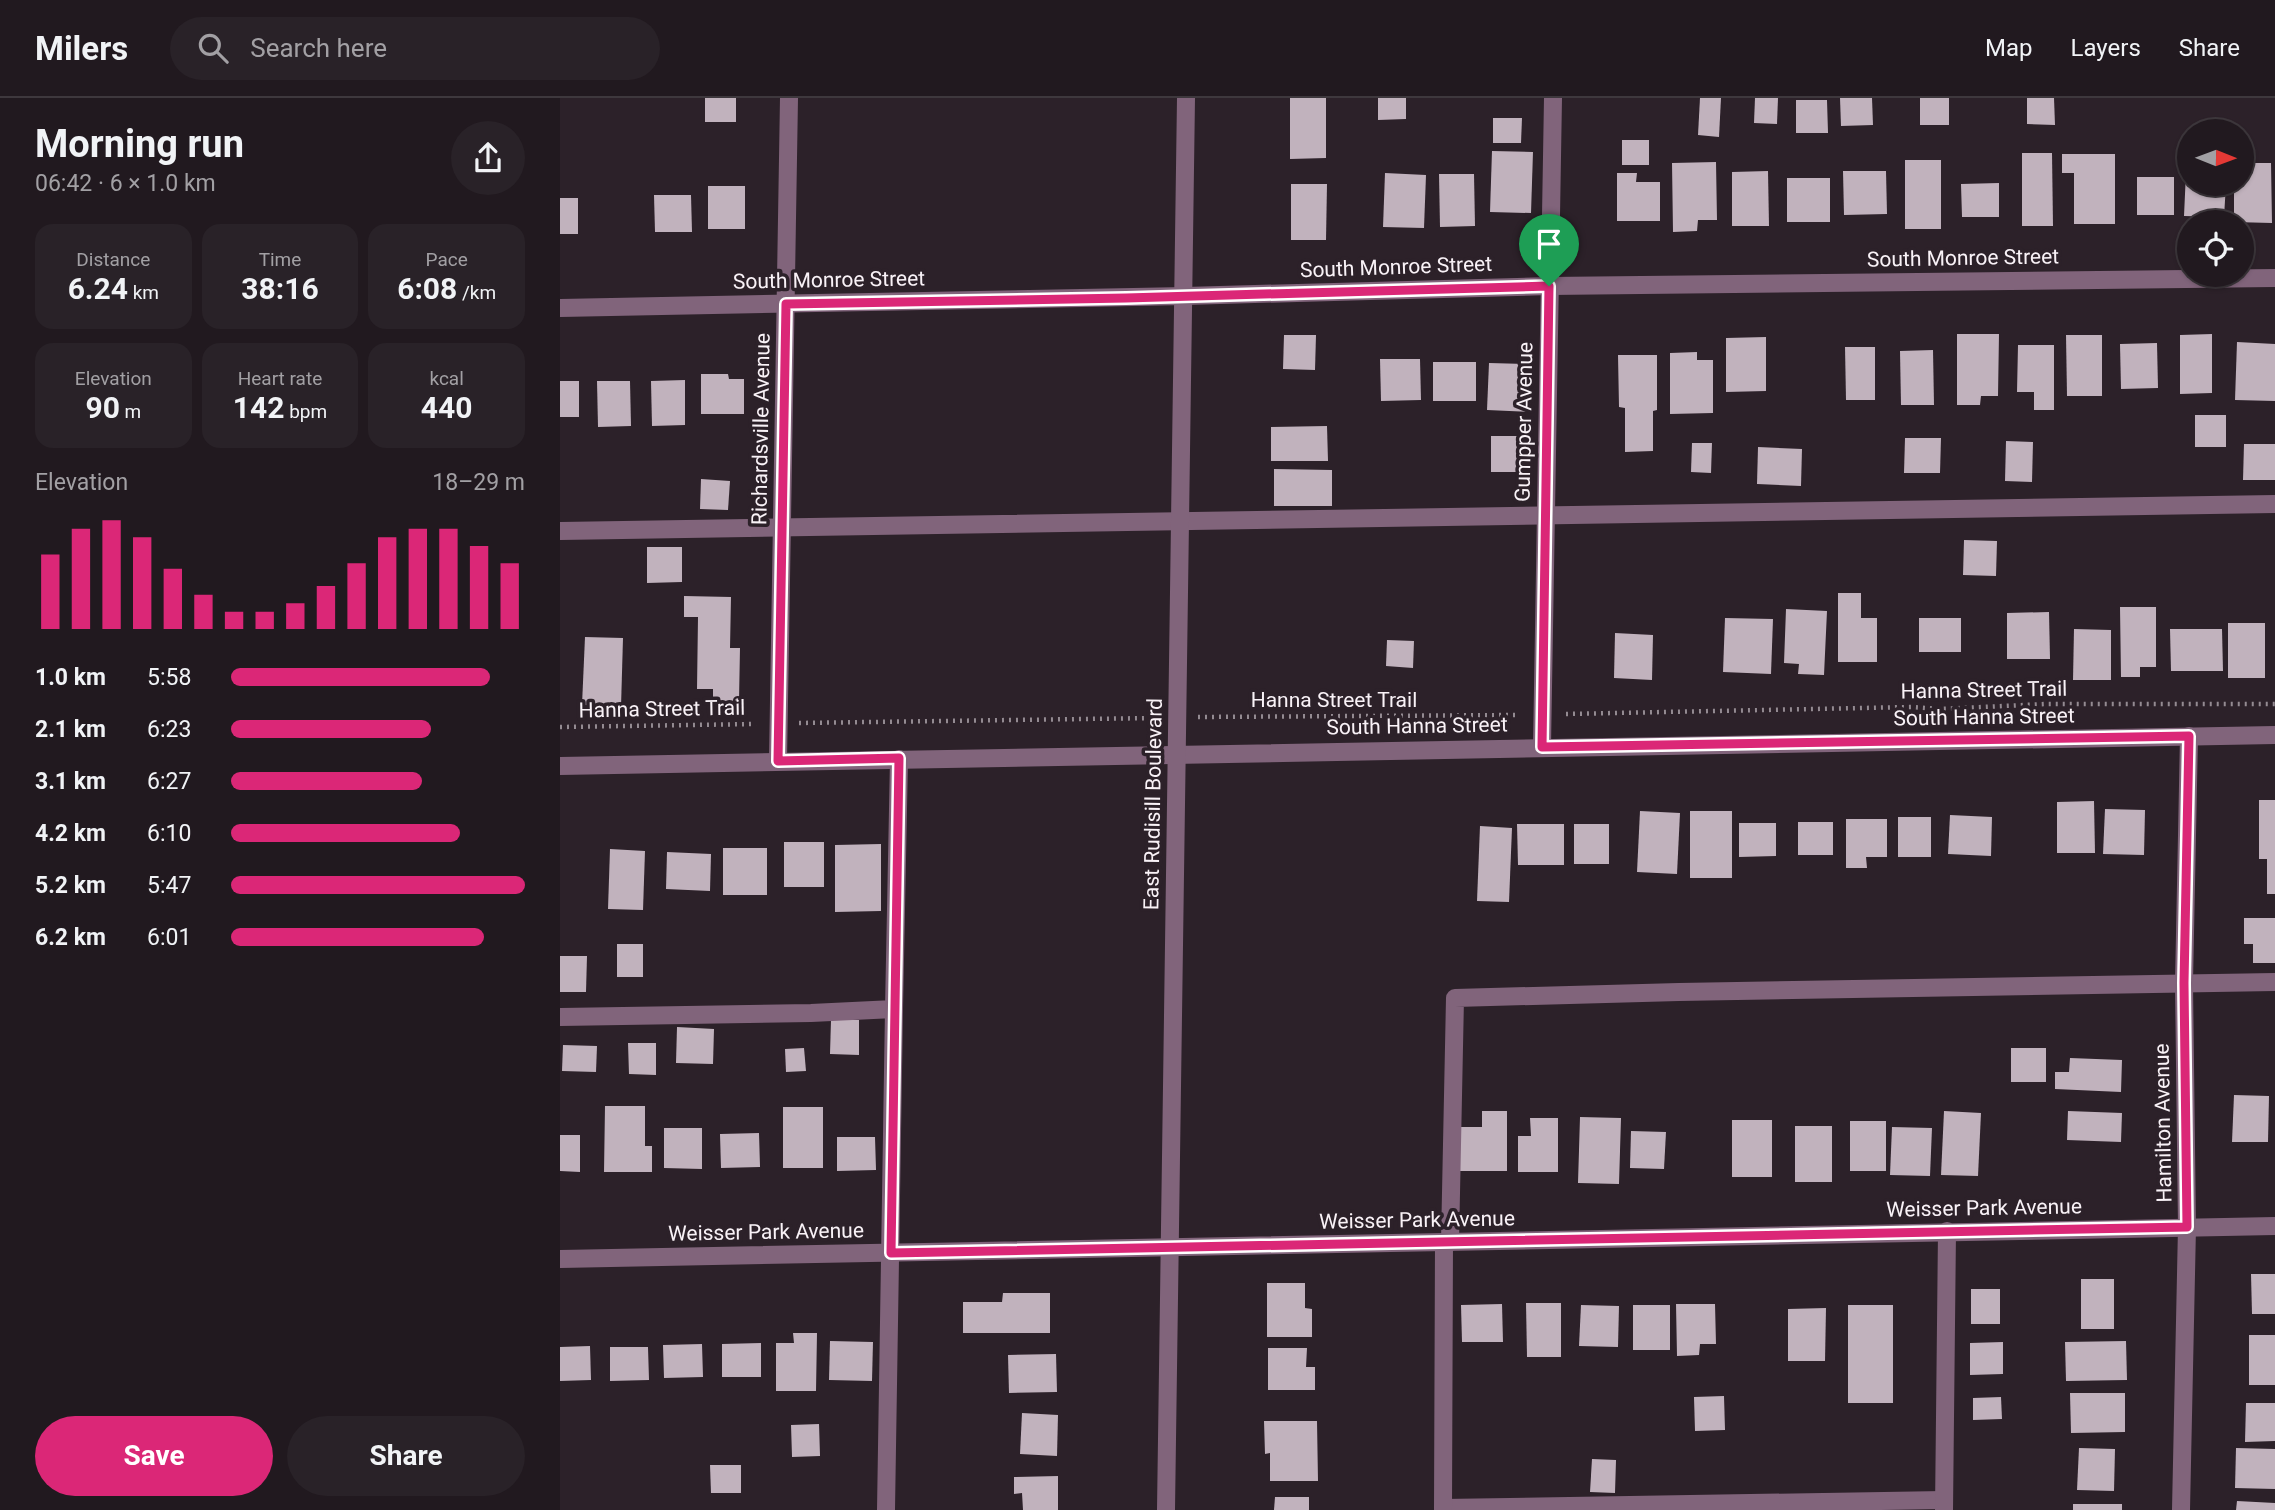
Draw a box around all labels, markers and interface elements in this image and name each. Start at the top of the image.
search box [170,17,660,80]
text: Milers [35,29,128,68]
icon: search [194,29,232,67]
text: Search here [250,33,387,63]
text: Map [1985,34,2033,62]
text: Layers [2071,34,2141,62]
text: Share [2179,34,2240,62]
north arrow [2177,119,2254,196]
map controls [2177,119,2254,287]
button: share [451,121,525,195]
text: Morning run [35,122,244,166]
text: 06:42 · 6 × 1.0 km [35,170,216,197]
button: locate [2177,210,2254,287]
pin [1519,214,1579,286]
icon: arrive [1530,225,1568,263]
street label: South Monroe Street [1867,244,2059,272]
text: Distance [76,248,150,271]
text: Time [259,248,301,271]
text: Pace [426,248,468,271]
street label: South Monroe Street [1300,252,1493,282]
street label: South Monroe Street [733,266,925,294]
text: 6.24 [68,271,128,306]
text: 38:16 [241,271,319,306]
text: 6:08 [397,271,457,306]
text: km [128,281,159,304]
text: /km [457,281,496,304]
street label: Richardsville Avenue [747,333,775,525]
street label: Gumpper Avenue [1511,342,1537,502]
text: Elevation [75,367,152,390]
text: Heart rate [238,367,322,390]
text: kcal [429,367,464,390]
text: 90 [85,390,120,425]
text: 142 [233,390,284,425]
text: 440 [421,390,472,425]
text: m [120,400,141,423]
text: bpm [284,400,327,423]
text: Elevation [35,469,128,496]
text: 18–29 m [432,469,525,496]
text: 1.0 km [35,664,106,691]
text: 5:58 [147,664,191,691]
street label: Hanna Street Trail [1901,677,2067,703]
street label: Hanna Street Trail [1251,688,1417,712]
street label: Hanna Street Trail [579,696,745,722]
street label: East Rudisill Boulevard [1139,698,1167,910]
street label: South Hanna Street [1893,703,2075,731]
street label: South Hanna Street [1326,712,1508,740]
text: 2.1 km [35,716,106,743]
text: 6:23 [147,716,191,743]
text: 3.1 km [35,768,106,795]
text: 6:27 [147,768,191,795]
text: 4.2 km [35,820,106,847]
text: 6:10 [147,820,191,847]
text: 5.2 km [35,872,106,899]
text: 5:47 [147,872,191,899]
text: 6.2 km [35,924,106,951]
text: 6:01 [147,924,191,951]
street label: Hamilton Avenue [2150,1043,2176,1203]
street label: Weisser Park Avenue [1886,1194,2082,1222]
street label: Weisser Park Avenue [1319,1206,1515,1234]
street label: Weisser Park Avenue [668,1218,864,1246]
button: Save [35,1416,273,1496]
button: Share [287,1416,525,1496]

